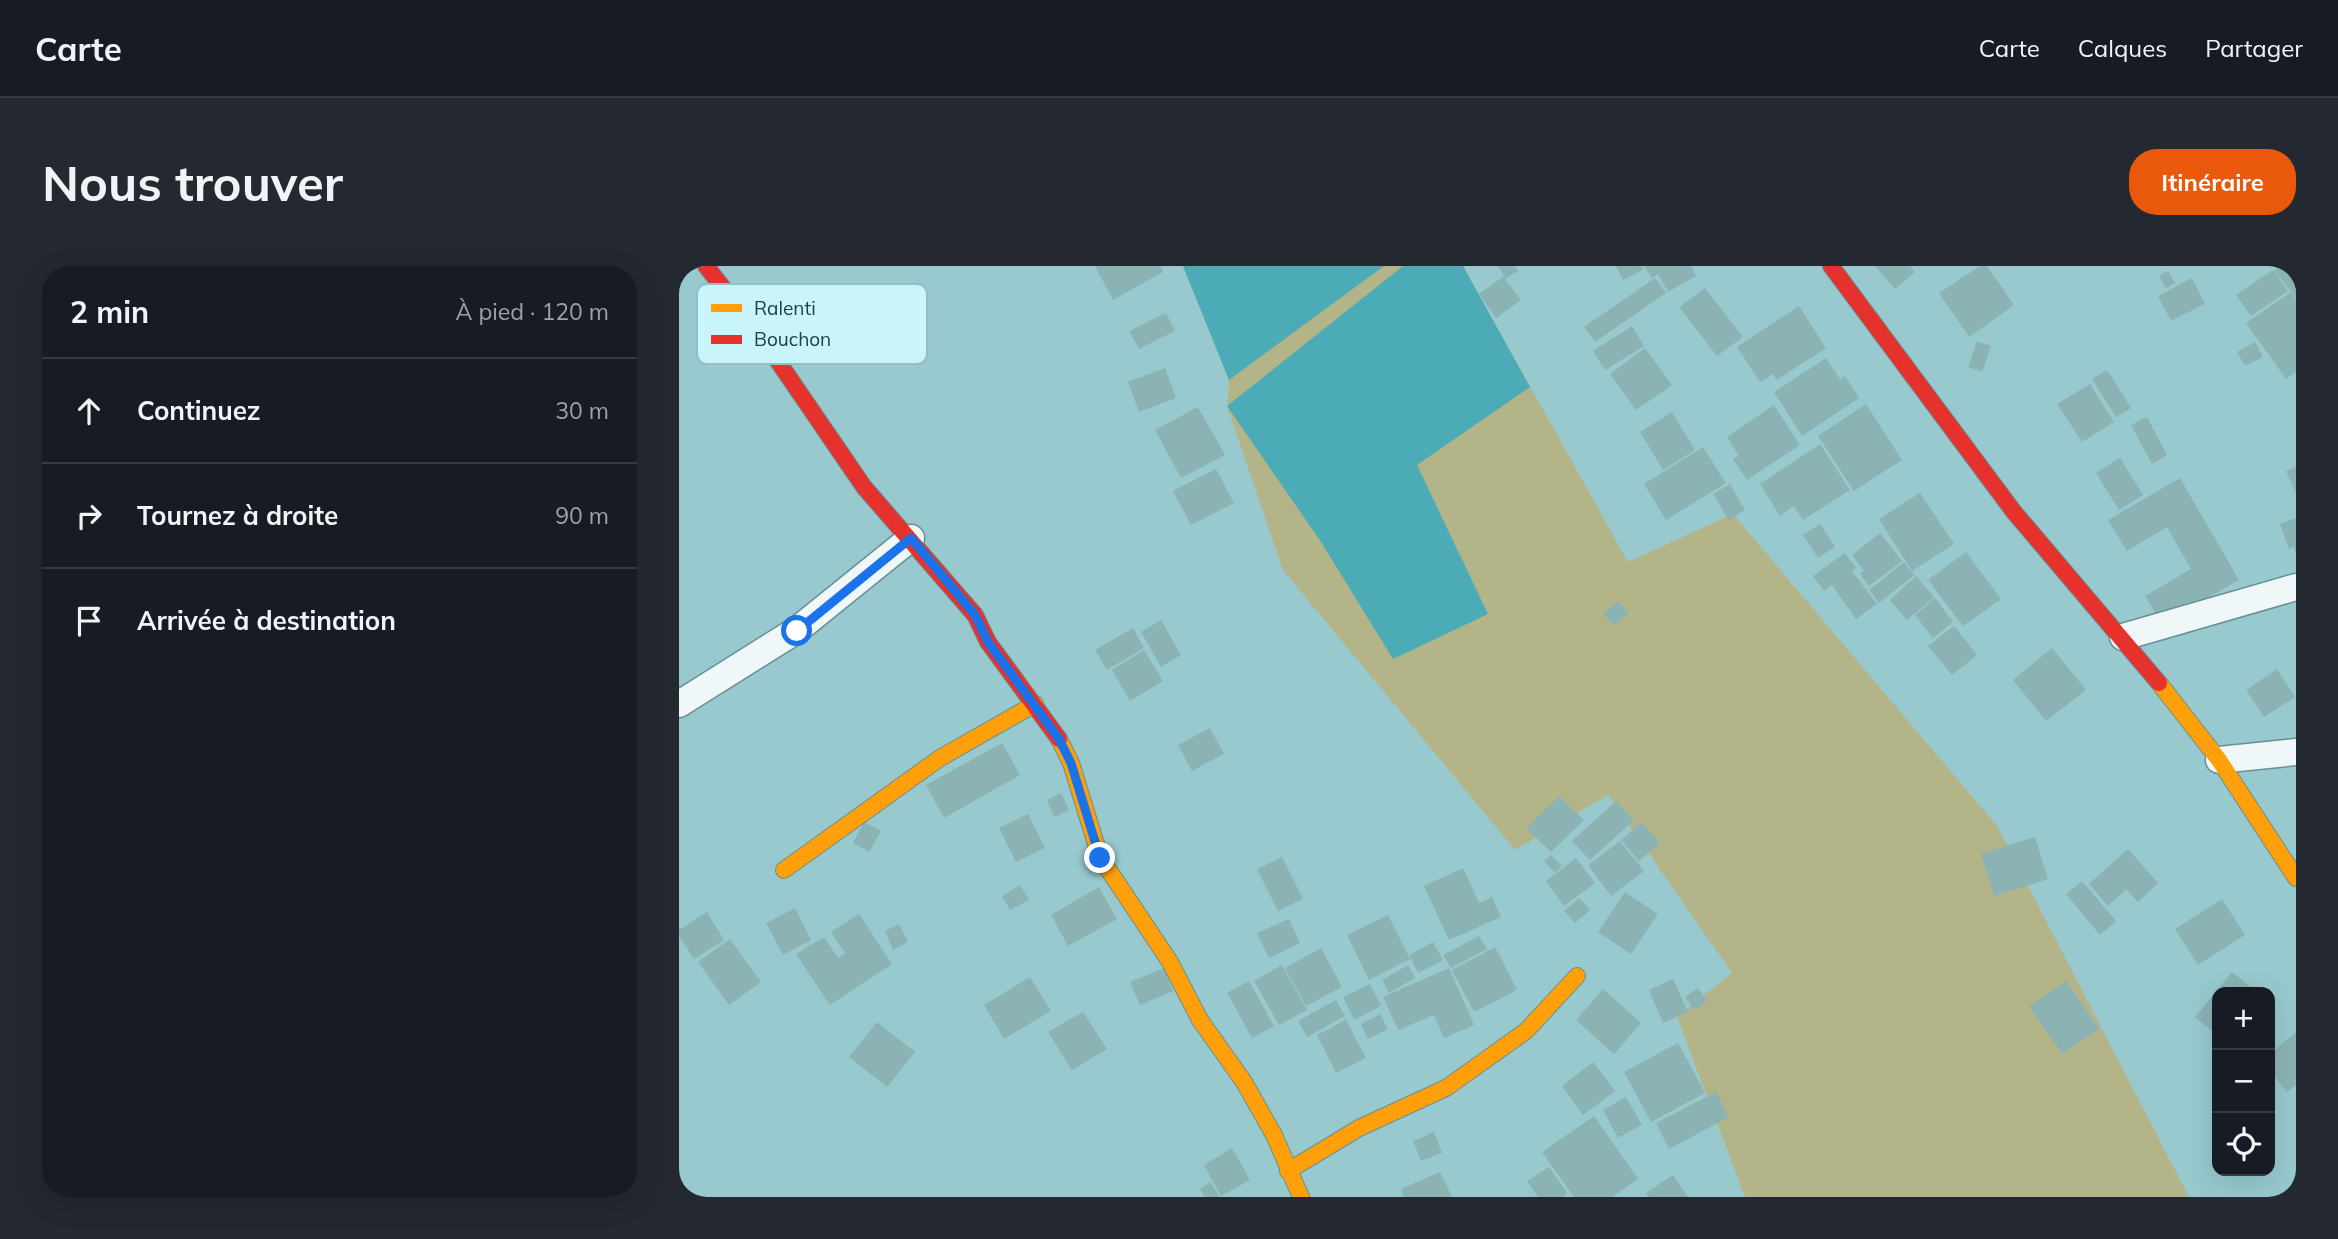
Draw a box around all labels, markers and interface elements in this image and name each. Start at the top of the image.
text: Carte [35,28,122,69]
text: Carte [1979,33,2040,63]
text: Calques [2078,33,2167,63]
text: Partager [2205,33,2303,63]
button: Itinéraire [2129,149,2296,215]
text: Nous trouver [42,152,343,213]
legend [697,284,927,364]
text: 2 min [70,293,149,331]
text: Ralenti [754,296,816,320]
text: À pied · 120 m [456,297,609,326]
text: Bouchon [754,327,831,351]
icon: ahead [70,392,108,430]
text: Continuez [137,394,261,427]
text: 30 m [555,396,609,425]
icon: right [70,497,108,535]
text: Tournez à droite [137,499,338,532]
text: 90 m [555,501,609,530]
icon: arrive [70,602,108,640]
text: Arrivée à destination [137,604,396,637]
route start [781,615,812,646]
route end [1084,842,1115,873]
map controls [2212,987,2275,1176]
button: + [2212,987,2275,1050]
button: − [2212,1050,2275,1113]
button: locate [2212,1113,2275,1176]

